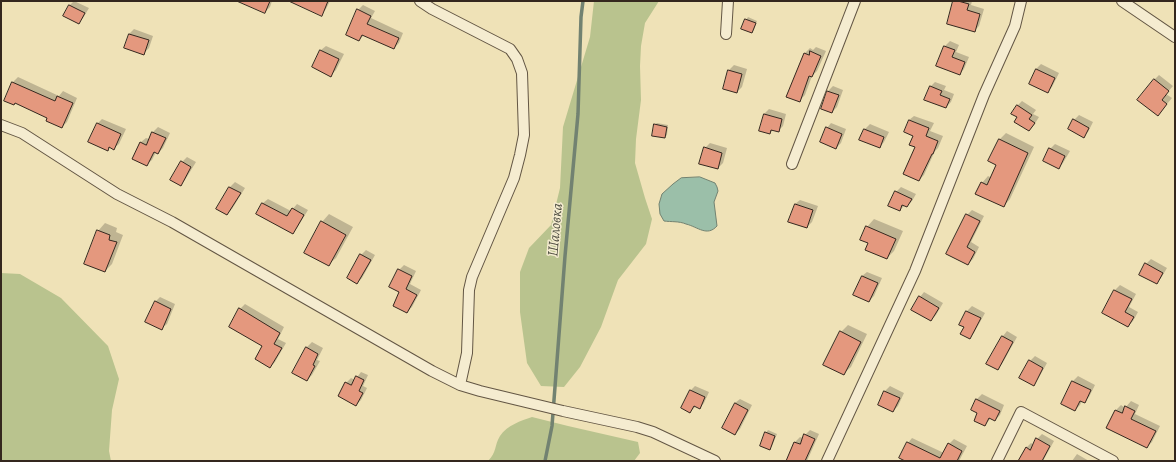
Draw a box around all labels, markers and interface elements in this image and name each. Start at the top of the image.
water label: Шаловка [545,202,567,258]

